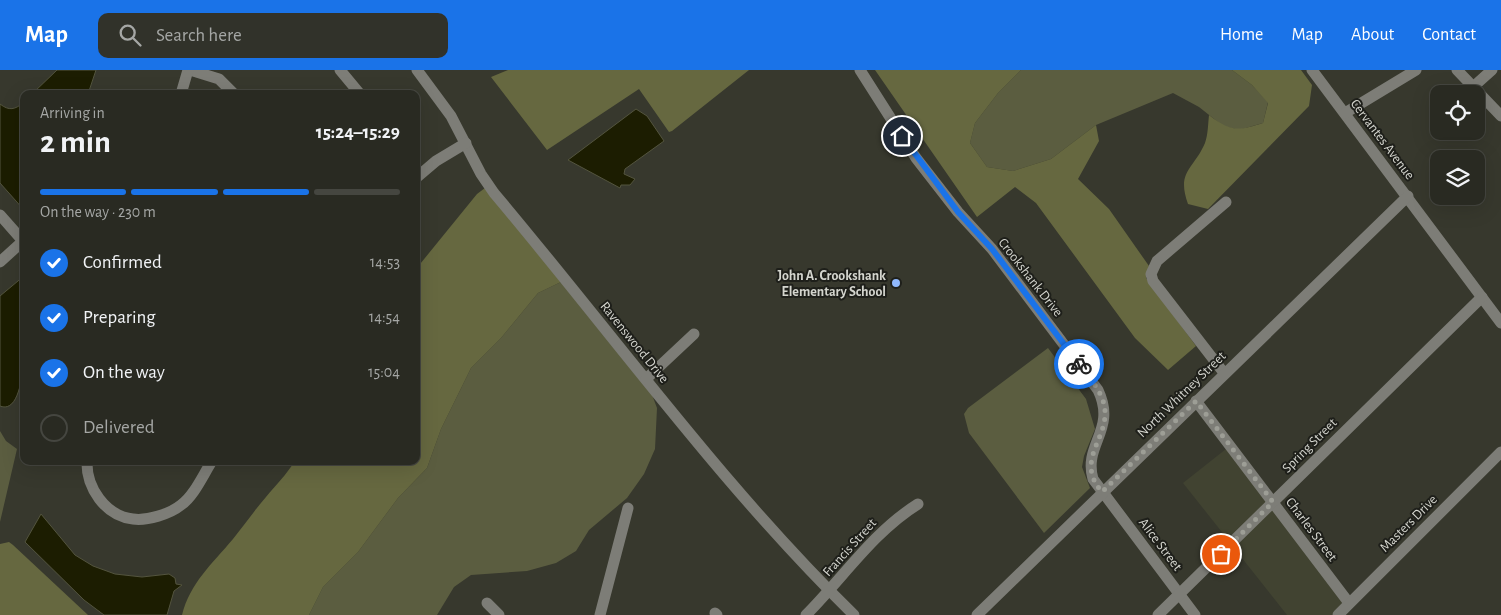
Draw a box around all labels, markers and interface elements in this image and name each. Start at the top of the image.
search box [98,13,448,58]
icon: search [116,21,144,49]
text: Map [25,23,68,47]
text: Search here [156,26,242,45]
text: Home [1220,26,1263,44]
text: Map [1291,26,1323,44]
text: About [1351,26,1394,44]
text: Contact [1422,26,1476,44]
map controls [1430,85,1485,205]
button: locate [1430,85,1485,140]
street label: Cervantes Avenue [1348,97,1417,182]
text: Arriving in [40,105,105,121]
pin [881,115,923,157]
icon: home [888,122,916,150]
text: 15:24–15:29 [316,123,400,142]
text: 2 min [40,126,111,158]
button: layers [1430,150,1485,205]
text: On the way · 230 m [40,204,156,220]
street label: Crookshank Drive [995,236,1065,320]
icon: check [40,249,68,277]
text: Confirmed [83,253,162,272]
text: 14:53 [370,254,400,270]
place label: John A. Crookshank Elementary School [778,269,886,299]
marker: John A. Crookshank Elementary School [890,277,902,289]
street label: Ravenswood Drive [597,299,671,386]
icon: check [40,304,68,332]
text: Preparing [83,308,156,327]
text: 14:54 [369,309,400,325]
courier [1054,339,1104,389]
street label: North Whitney Street [1135,349,1229,440]
icon: bike [1065,350,1093,378]
icon: check [40,359,68,387]
text: On the way [83,363,165,382]
text: 15:04 [368,364,400,380]
street label: Spring Street [1280,415,1340,476]
text: Delivered [83,418,155,437]
street label: Masters Drive [1377,492,1440,555]
street label: Charles Street [1283,495,1340,564]
street label: Francis Street [820,516,880,579]
street label: Alice Street [1136,516,1185,574]
pin [1200,533,1242,575]
icon: bag [1207,540,1235,568]

